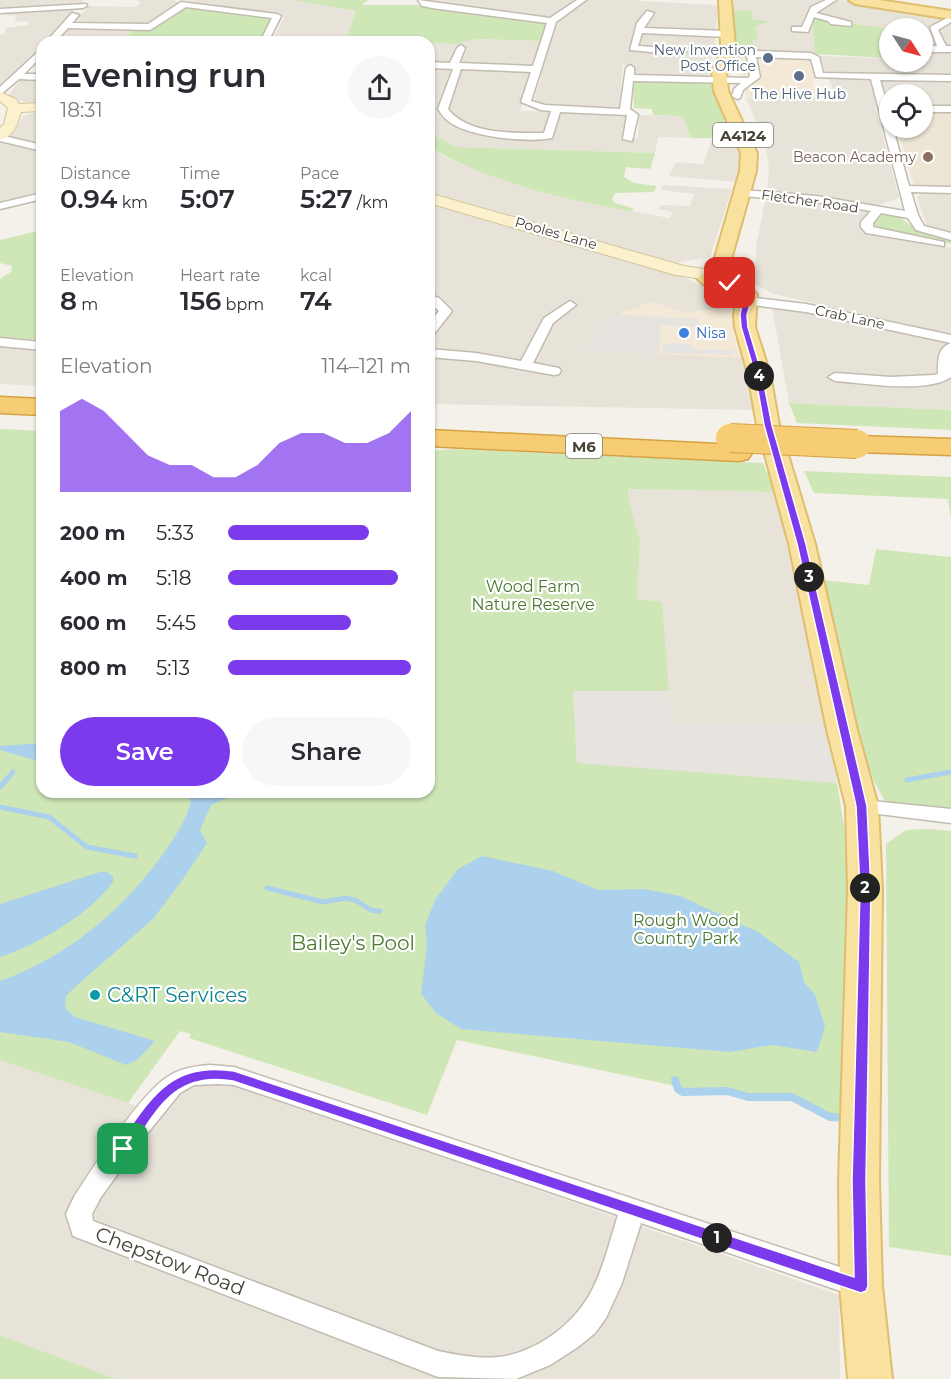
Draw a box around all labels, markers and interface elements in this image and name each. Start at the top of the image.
north arrow [879,18,933,72]
map controls [879,18,933,138]
place label: New Invention Post Office [654,41,756,75]
marker: New Invention Post Office [761,51,775,65]
text: Evening run [60,55,267,95]
button: share [348,56,411,119]
marker: The Hive Hub [792,69,806,83]
button: locate [879,84,933,138]
place label: The Hive Hub [752,85,846,103]
text: 18:31 [60,98,103,122]
road number: A4124 [713,123,773,147]
place label: Beacon Academy [793,148,916,166]
marker: Beacon Academy [921,150,935,164]
text: Distance [60,164,130,183]
text: Time [180,164,220,183]
text: Pace [300,164,339,183]
text: 0.94 [60,183,117,215]
text: 5:07 [180,183,235,215]
text: 5:27 [300,183,352,215]
street label: Fletcher Road [760,185,860,217]
text: km [117,193,148,212]
text: /km [352,193,389,212]
street label: Pooles Lane [513,213,599,253]
pin [704,257,755,308]
text: Elevation [60,266,134,285]
text: Heart rate [180,266,260,285]
text: kcal [300,266,332,285]
icon: check [713,266,746,299]
text: 8 [60,285,77,317]
text: 156 [180,285,221,317]
text: 74 [300,285,332,317]
text: m [77,295,98,314]
text: bpm [221,295,264,314]
street label: Crab Lane [813,301,887,333]
place label: Nisa [696,324,726,342]
marker: Nisa [677,326,691,340]
text: Elevation [60,354,152,378]
text: 114–121 m [321,354,411,378]
pin: 4 [744,361,774,391]
text: 4 [753,366,765,385]
road number: M6 [566,434,602,458]
text: 200 m [60,521,126,545]
text: 5:33 [156,521,194,545]
pin: 3 [794,562,824,592]
text: 400 m [60,566,128,590]
text: 5:18 [156,566,192,590]
text: 3 [804,567,814,586]
park label: Wood Farm Nature Reserve [471,577,595,614]
text: 600 m [60,611,127,635]
text: 5:45 [156,611,196,635]
text: 800 m [60,656,127,680]
text: 5:13 [156,656,190,680]
button: Save [60,717,230,786]
button: Share [242,717,411,786]
pin: 2 [850,873,880,903]
text: 2 [860,878,870,897]
park label: Rough Wood Country Park [633,911,739,948]
park label: Bailey's Pool [291,931,415,955]
place label: C&RT Services [107,983,247,1007]
marker: C&RT Services [88,988,102,1002]
pin [97,1123,148,1174]
icon: arrive [106,1132,139,1165]
street label: Chepstow Road [92,1221,248,1301]
pin: 1 [702,1223,732,1253]
text: 1 [714,1228,720,1247]

